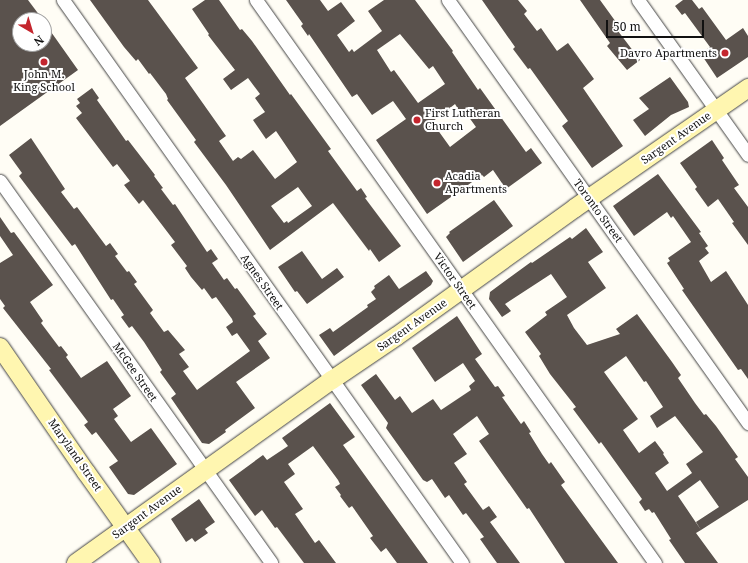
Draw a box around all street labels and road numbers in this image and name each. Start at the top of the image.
street label: Sargent Avenue [639,109,713,167]
street label: Toronto Street [571,177,625,245]
street label: Victor Street [431,250,479,312]
street label: Agnes Street [238,252,286,312]
street label: Sargent Avenue [375,296,449,354]
street label: McGee Street [110,340,160,404]
street label: Maryland Street [45,416,105,494]
street label: Sargent Avenue [110,482,184,542]

